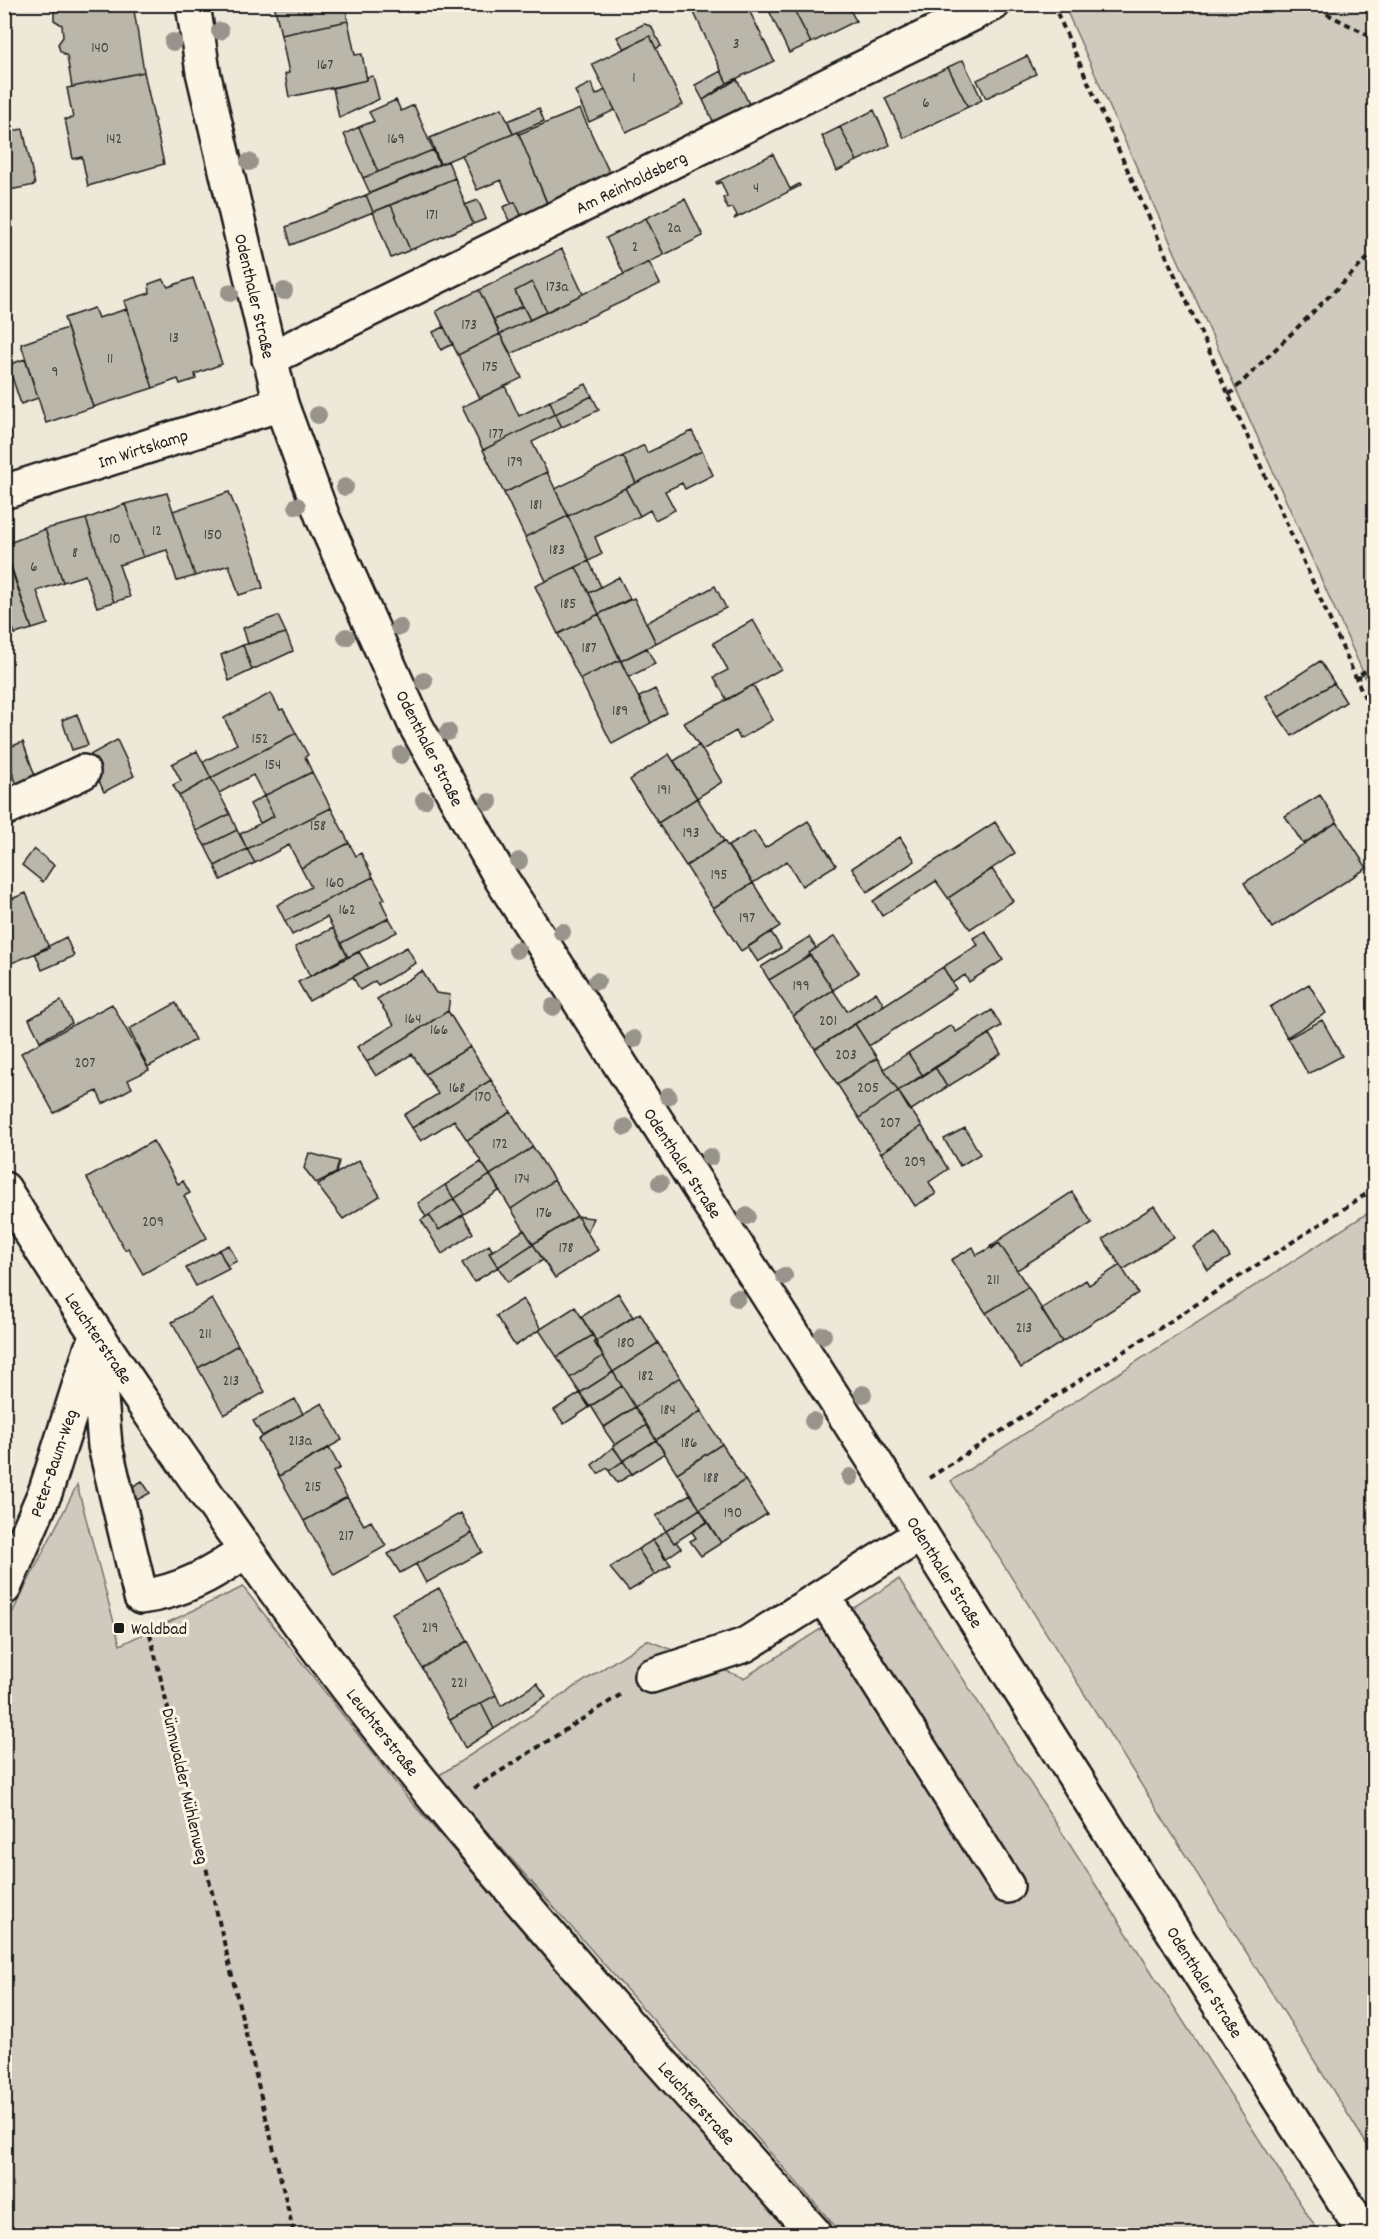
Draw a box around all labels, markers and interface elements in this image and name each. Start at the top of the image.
house number: 3 [733,34,739,56]
house number: 140 [91,38,109,60]
house number: 167 [317,55,333,77]
house number: 1 [632,68,636,90]
house number: 6 [922,93,930,115]
house number: 142 [106,129,122,151]
house number: 169 [387,129,405,151]
street label: Am Reinholdsberg [572,146,692,222]
house number: 4 [753,178,759,200]
house number: 171 [426,205,438,227]
house number: 2a [667,218,682,240]
street label: Odenthaler Straße [226,232,279,362]
house number: 2 [632,237,638,259]
house number: 173a [546,277,569,299]
house number: 173 [461,315,477,337]
house number: 13 [169,328,179,350]
house number: 11 [107,349,113,371]
house number: 175 [482,357,498,379]
house number: 9 [52,362,58,384]
street label: Im Wirtskamp [96,424,192,477]
house number: 177 [489,424,504,446]
house number: 179 [507,452,523,474]
house number: 181 [530,495,542,517]
house number: 12 [152,521,162,543]
house number: 150 [204,525,222,547]
house number: 10 [109,529,121,551]
house number: 183 [549,540,565,562]
house number: 8 [72,543,78,565]
house number: 6 [30,557,38,579]
house number: 185 [560,594,576,616]
house number: 187 [581,638,597,660]
street label: Odenthaler Straße [388,687,468,812]
house number: 189 [612,701,628,723]
house number: 152 [252,729,268,751]
house number: 154 [265,755,281,777]
house number: 191 [657,780,671,802]
house number: 158 [310,816,326,838]
house number: 193 [683,823,699,845]
house number: 195 [710,865,728,887]
house number: 160 [326,873,344,895]
house number: 162 [338,900,356,922]
house number: 197 [739,908,755,930]
house number: 199 [792,976,810,998]
house number: 164 [405,1009,421,1031]
house number: 201 [819,1011,837,1033]
house number: 166 [430,1020,448,1042]
house number: 203 [835,1045,857,1067]
house number: 207 [75,1053,95,1075]
house number: 168 [449,1078,465,1100]
house number: 205 [857,1078,879,1100]
house number: 170 [474,1087,492,1109]
street label: Odenthaler Straße [636,1104,726,1225]
house number: 207 [880,1113,900,1135]
house number: 172 [492,1134,508,1156]
house number: 209 [904,1152,926,1174]
house number: 174 [514,1169,530,1191]
house number: 176 [536,1203,552,1225]
house number: 209 [142,1212,164,1234]
house number: 178 [558,1238,574,1260]
house number: 211 [986,1270,1000,1292]
street label: Leuchterstraße [57,1289,137,1390]
house number: 213 [1016,1318,1032,1340]
house number: 211 [198,1324,212,1346]
house number: 180 [617,1333,635,1355]
house number: 182 [638,1366,654,1388]
house number: 213 [223,1371,239,1393]
house number: 184 [660,1400,676,1422]
street label: Peter-Baum-Weg [25,1406,86,1521]
house number: 213a [288,1431,313,1453]
house number: 186 [681,1433,697,1455]
house number: 188 [703,1468,719,1490]
house number: 215 [305,1477,321,1499]
house number: 190 [724,1503,742,1525]
street label: Odenthaler Straße [898,1513,987,1634]
house number: 217 [338,1526,354,1548]
place label: Waldbad [131,1618,187,1643]
house number: 219 [422,1618,438,1640]
marker: Waldbad [112,1621,126,1635]
house number: 221 [451,1673,467,1695]
street label: Leuchterstraße [339,1684,423,1783]
street label: Dünnwalder Mühlenweg [153,1706,214,1867]
street label: Odenthaler Straße [1158,1923,1247,2044]
street label: Leuchterstraße [651,2057,740,2152]

